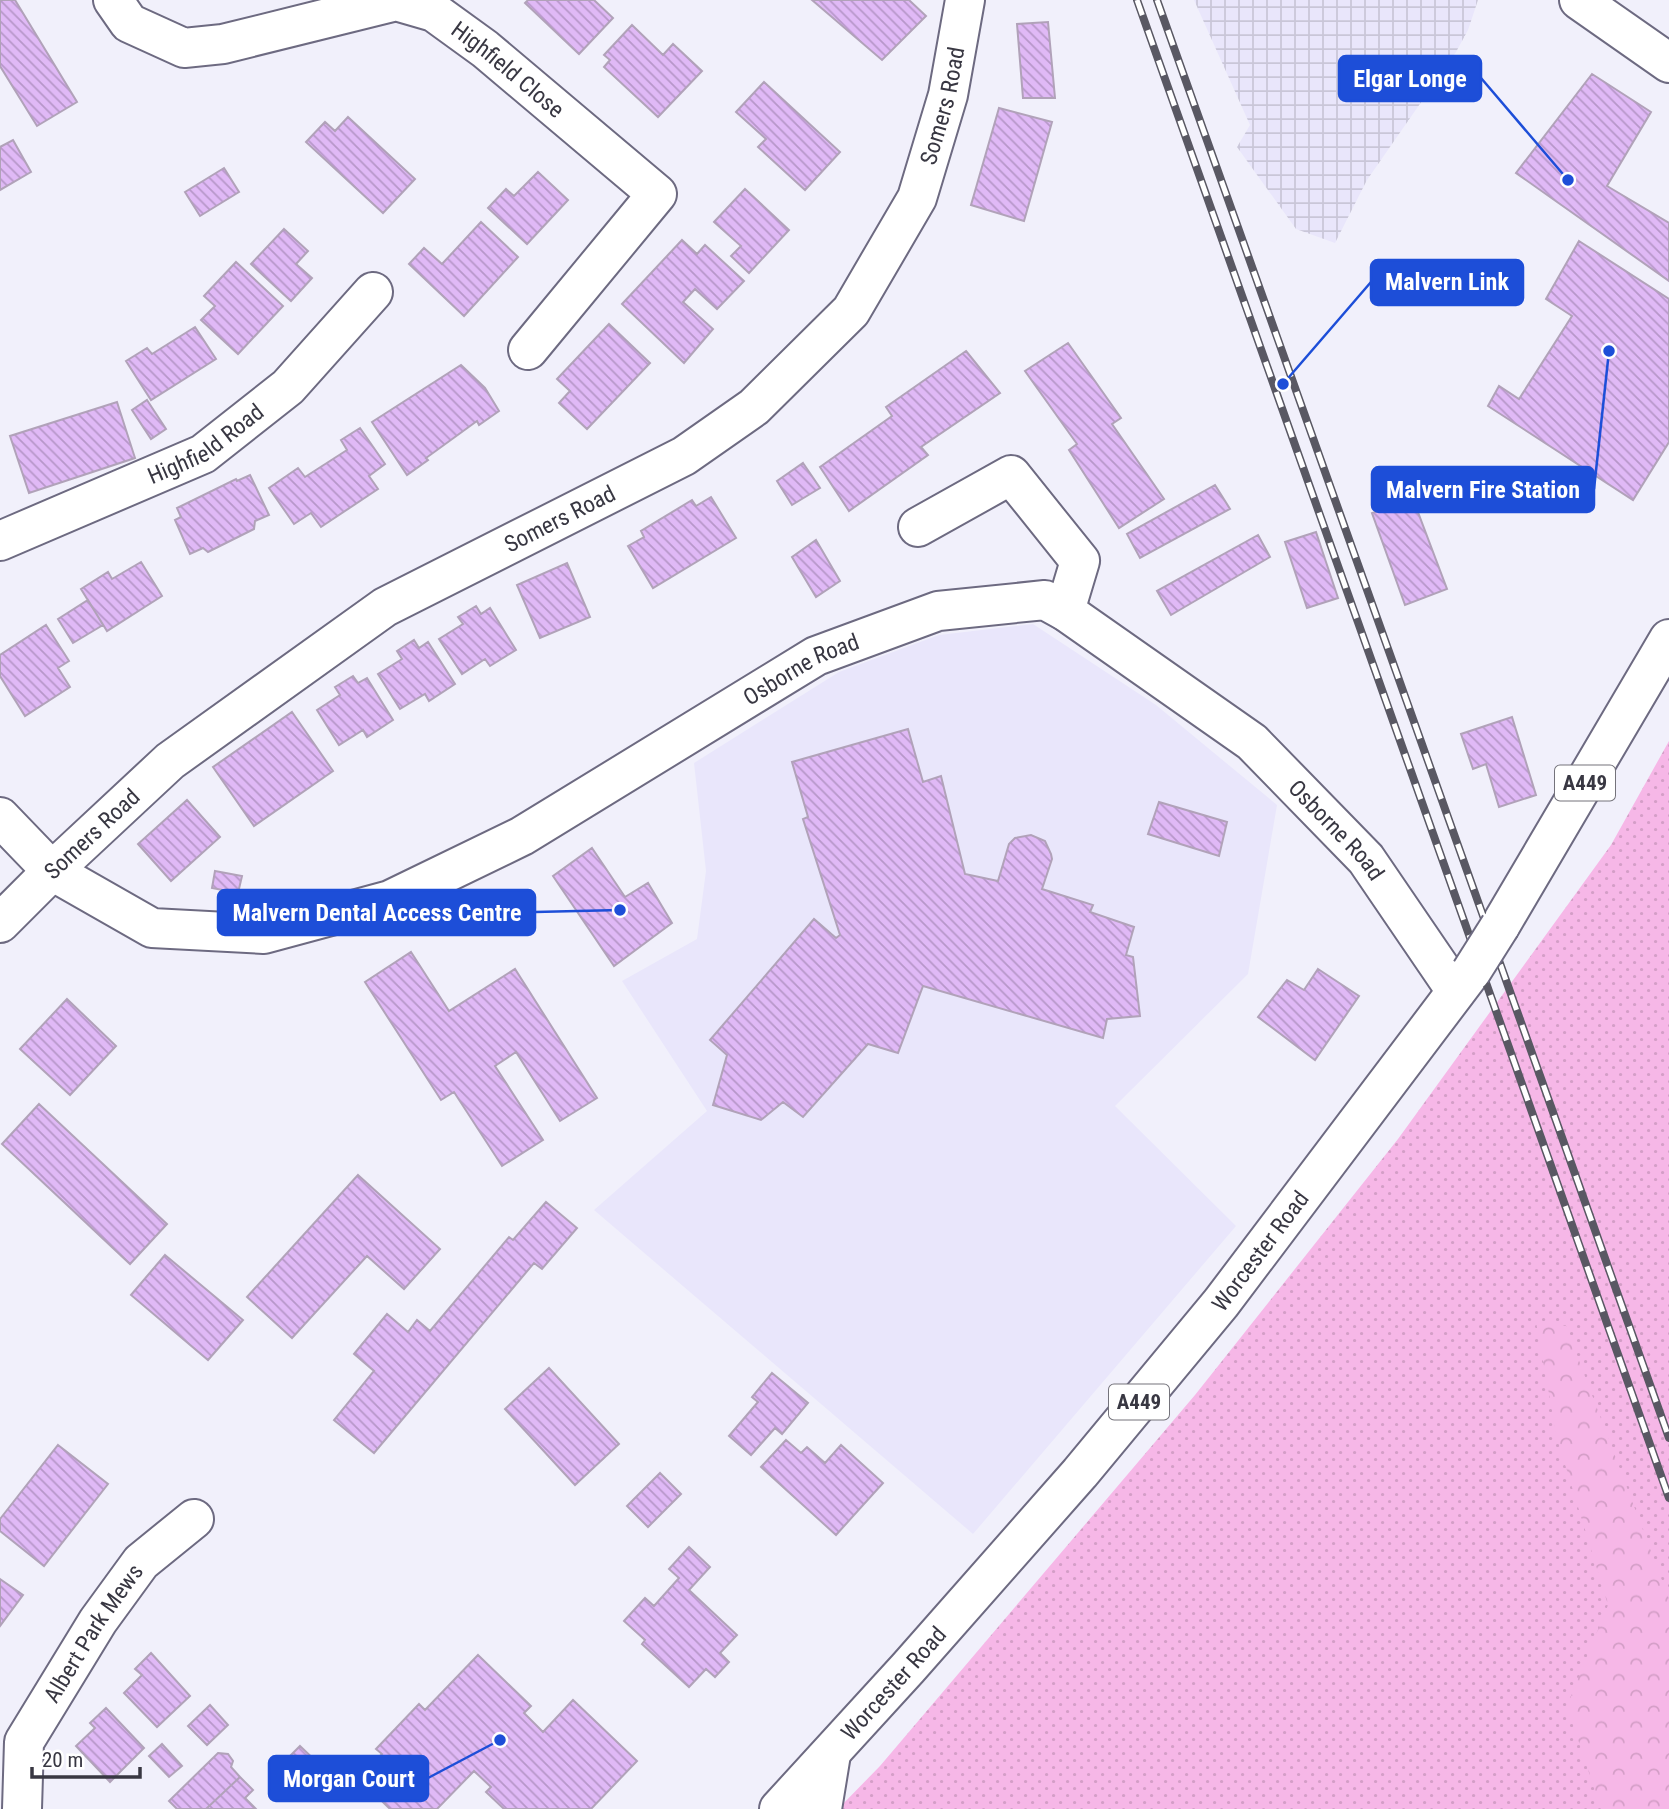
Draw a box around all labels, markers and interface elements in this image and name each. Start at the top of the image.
street label: Highfield Close [446,16,569,123]
street label: Somers Road [914,45,970,168]
callout: Elgar Longe [1339,56,1481,101]
text: Elgar Longe [1353,65,1467,93]
callout: Malvern Link [1371,260,1523,305]
text: Malvern Link [1385,268,1509,296]
street label: Highfield Road [143,398,269,490]
callout: Malvern Fire Station [1372,467,1594,512]
text: Malvern Fire Station [1386,476,1580,504]
street label: Somers Road [500,480,620,558]
street label: Osborne Road [738,628,863,711]
road number: A449 [1555,766,1615,800]
street label: Osborne Road [1283,774,1390,885]
street label: Somers Road [39,783,145,885]
callout: Malvern Dental Access Centre [218,890,535,935]
text: Malvern Dental Access Centre [233,899,521,927]
street label: Worcester Road [1206,1186,1314,1317]
road number: A449 [1109,1384,1169,1420]
street label: Albert Park Mews [38,1559,149,1707]
street label: Worcester Road [835,1621,952,1746]
scale bar [32,1736,140,1780]
text: 20 m [42,1748,83,1772]
callout: Morgan Court [269,1756,428,1801]
text: Morgan Court [283,1765,415,1793]

